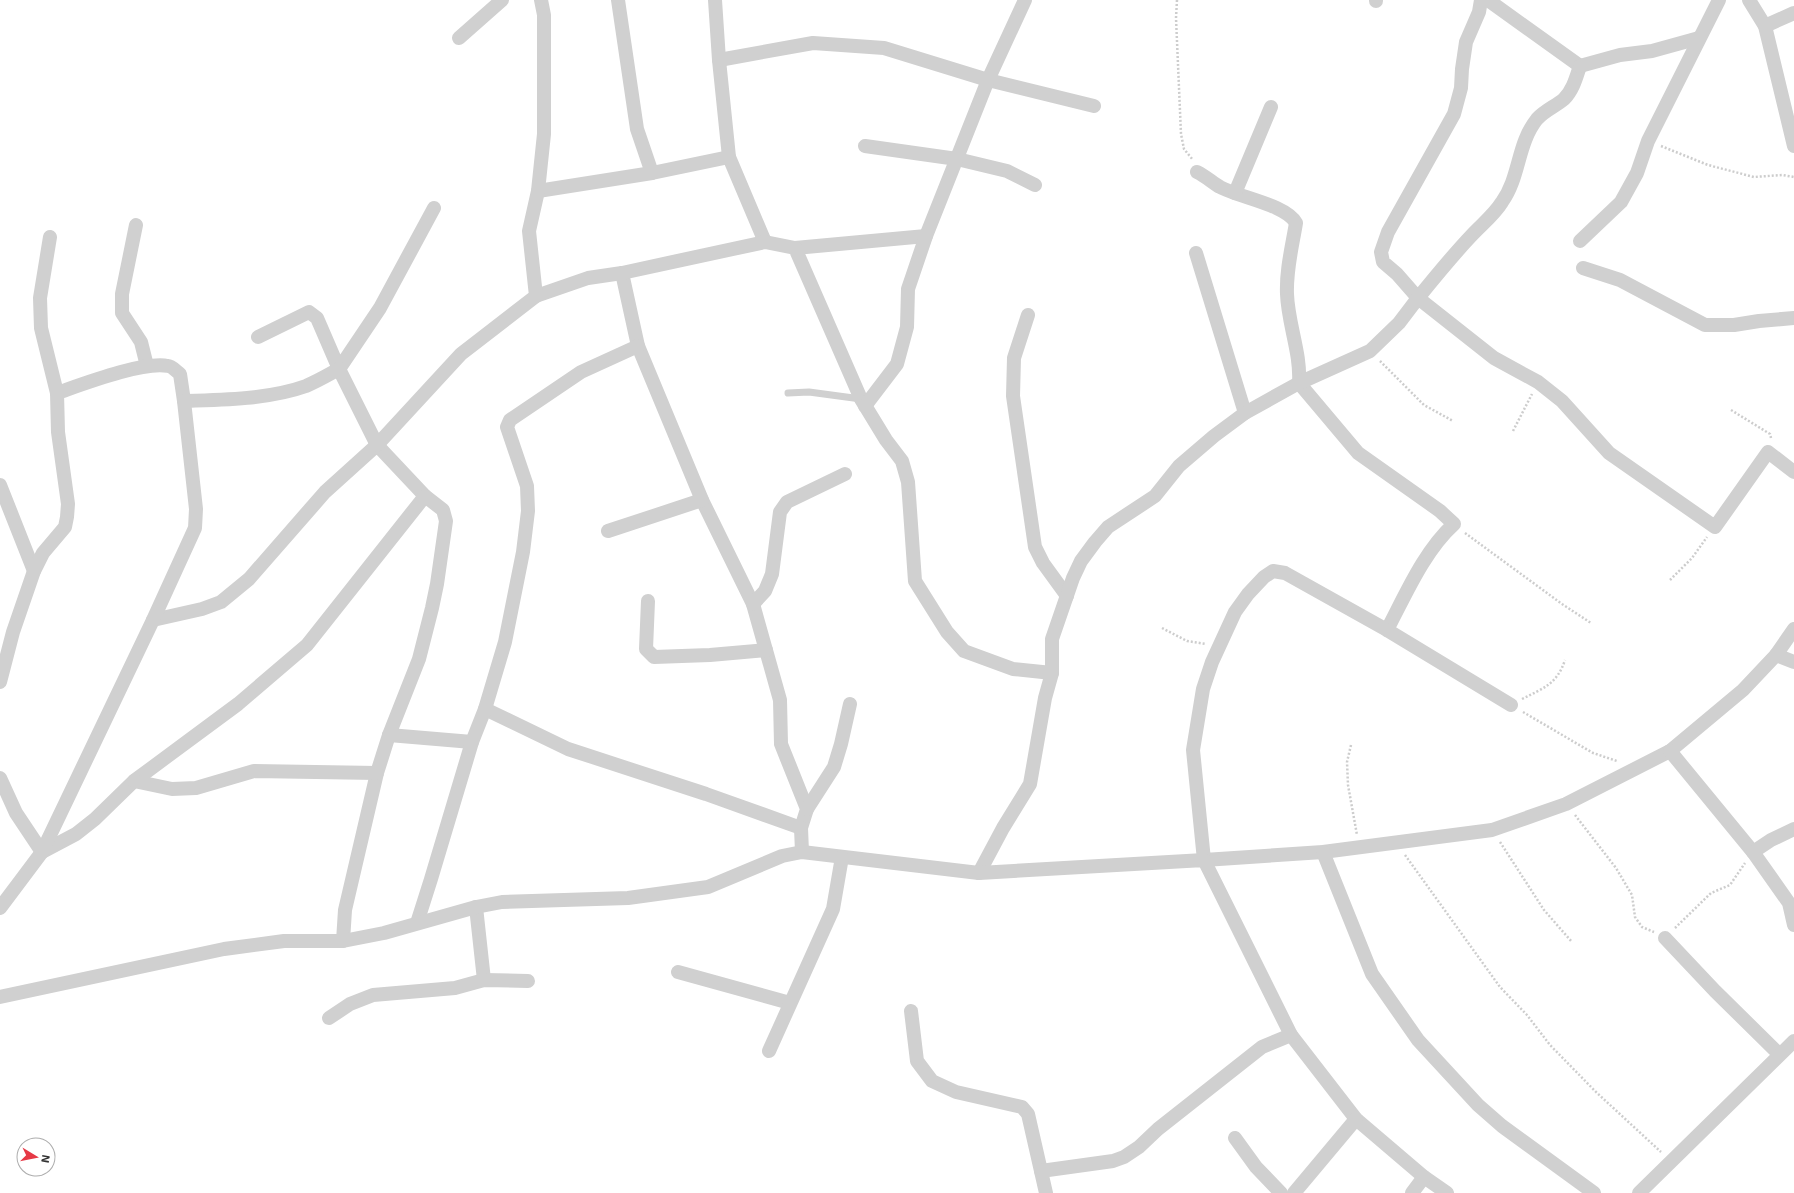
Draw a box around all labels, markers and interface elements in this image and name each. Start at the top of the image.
north arrow [16,1137,56,1177]
text: N [39,1154,53,1164]

